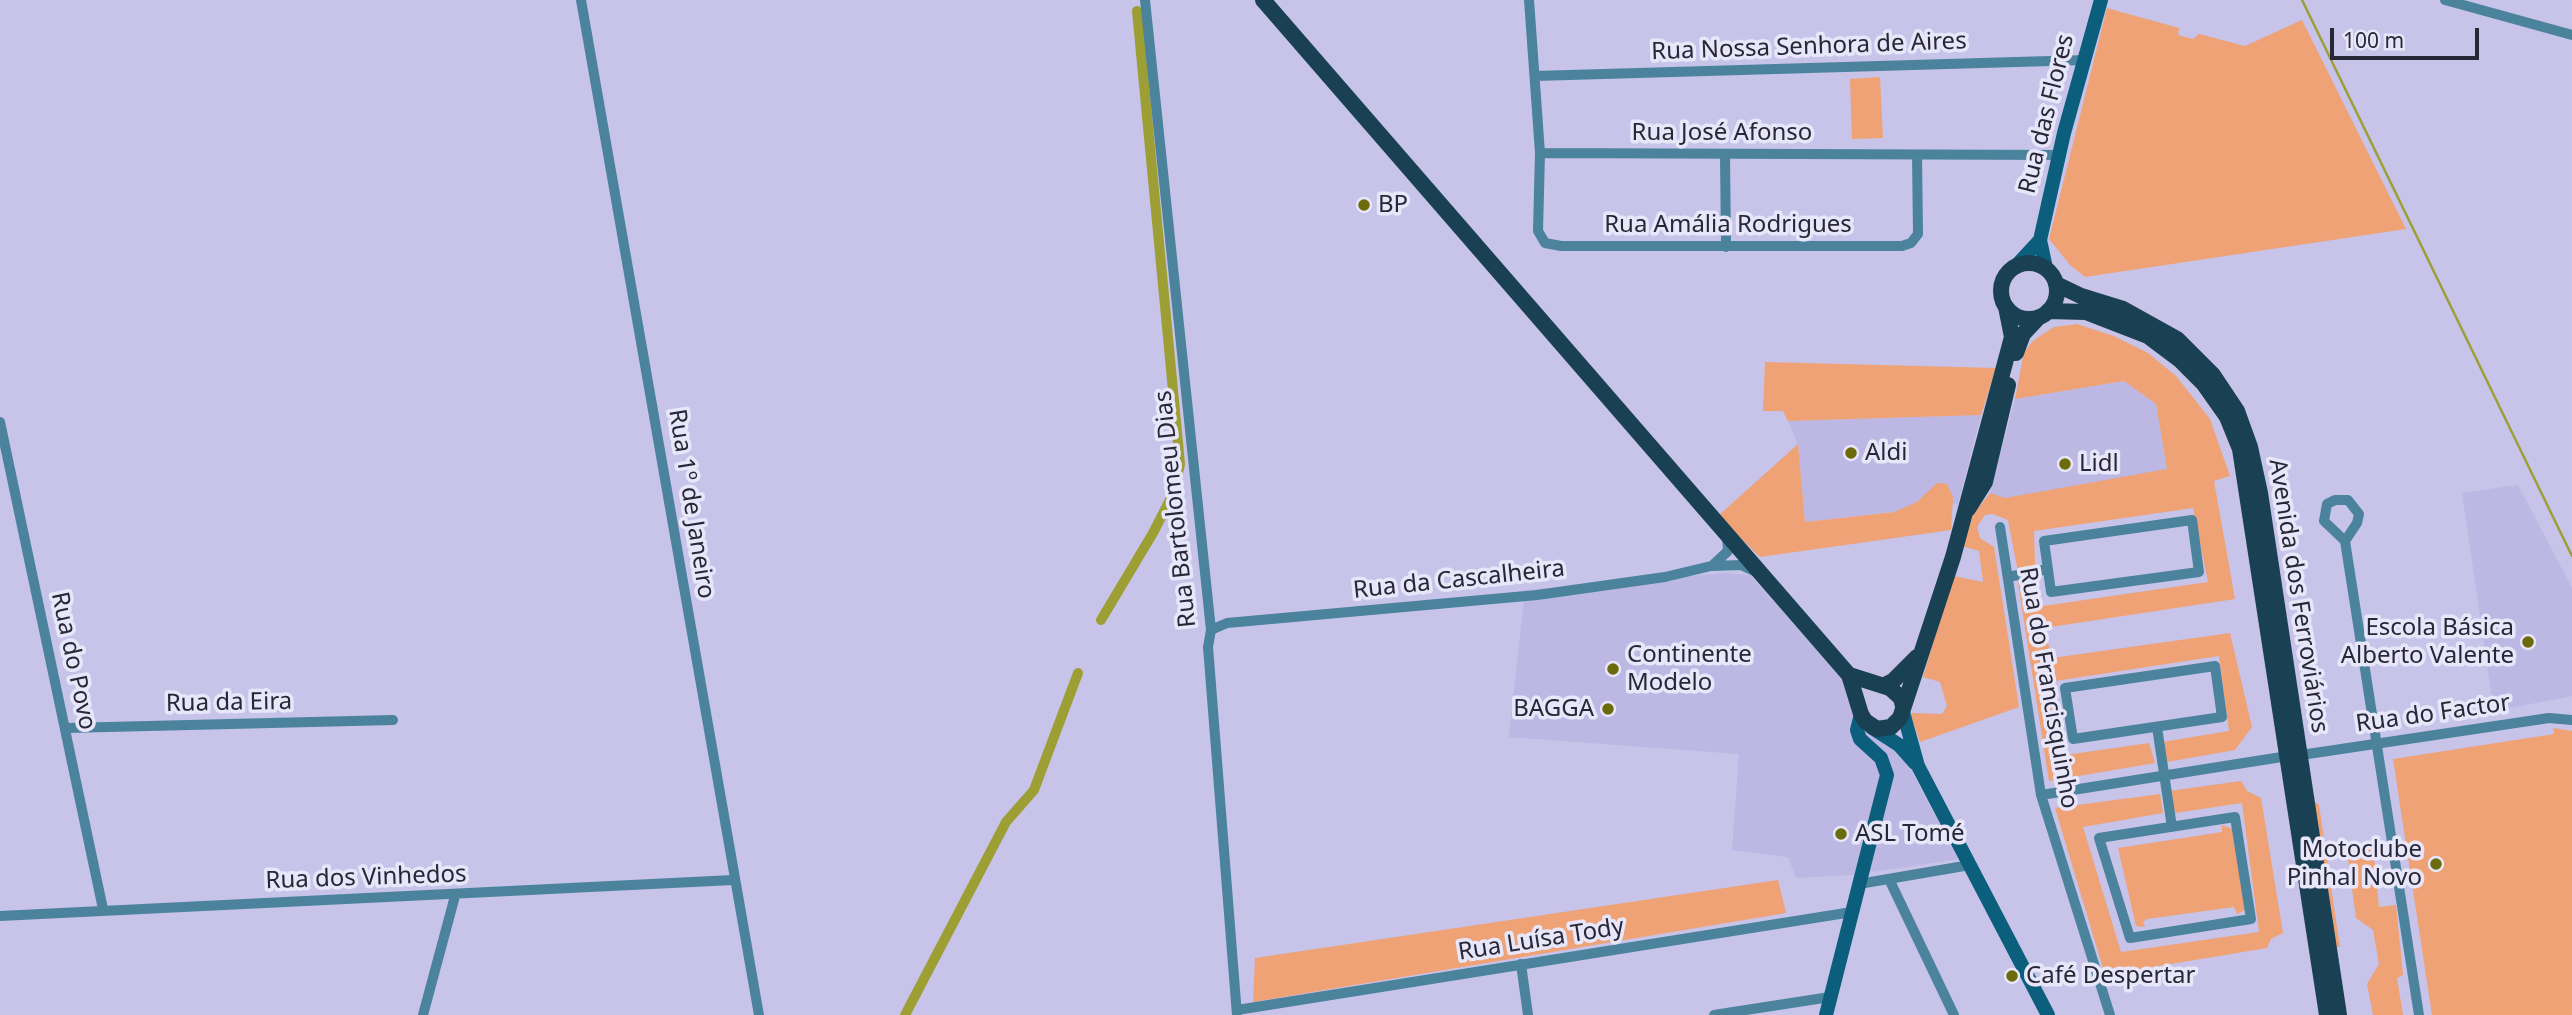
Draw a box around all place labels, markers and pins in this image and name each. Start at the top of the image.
place label: BP [1378,191,1408,219]
marker: BP [1356,197,1372,213]
place label: Aldi [1865,439,1907,467]
marker: Aldi [1843,445,1859,461]
place label: Lidl [2079,450,2119,478]
marker: Lidl [2057,456,2073,472]
place label: Escola Básica Alberto Valente [2341,614,2514,670]
marker: Escola Básica Alberto Valente [2520,634,2536,650]
place label: Continente Modelo [1627,641,1752,697]
marker: Continente Modelo [1605,661,1621,677]
place label: BAGGA [1513,695,1594,723]
marker: BAGGA [1600,701,1616,717]
place label: ASL Tomé [1855,820,1964,848]
marker: ASL Tomé [1833,826,1849,842]
place label: Motoclube Pinhal Novo [2287,836,2422,892]
marker: Motoclube Pinhal Novo [2428,856,2444,872]
place label: Café Despertar [2026,962,2195,990]
marker: Café Despertar [2004,968,2020,984]

